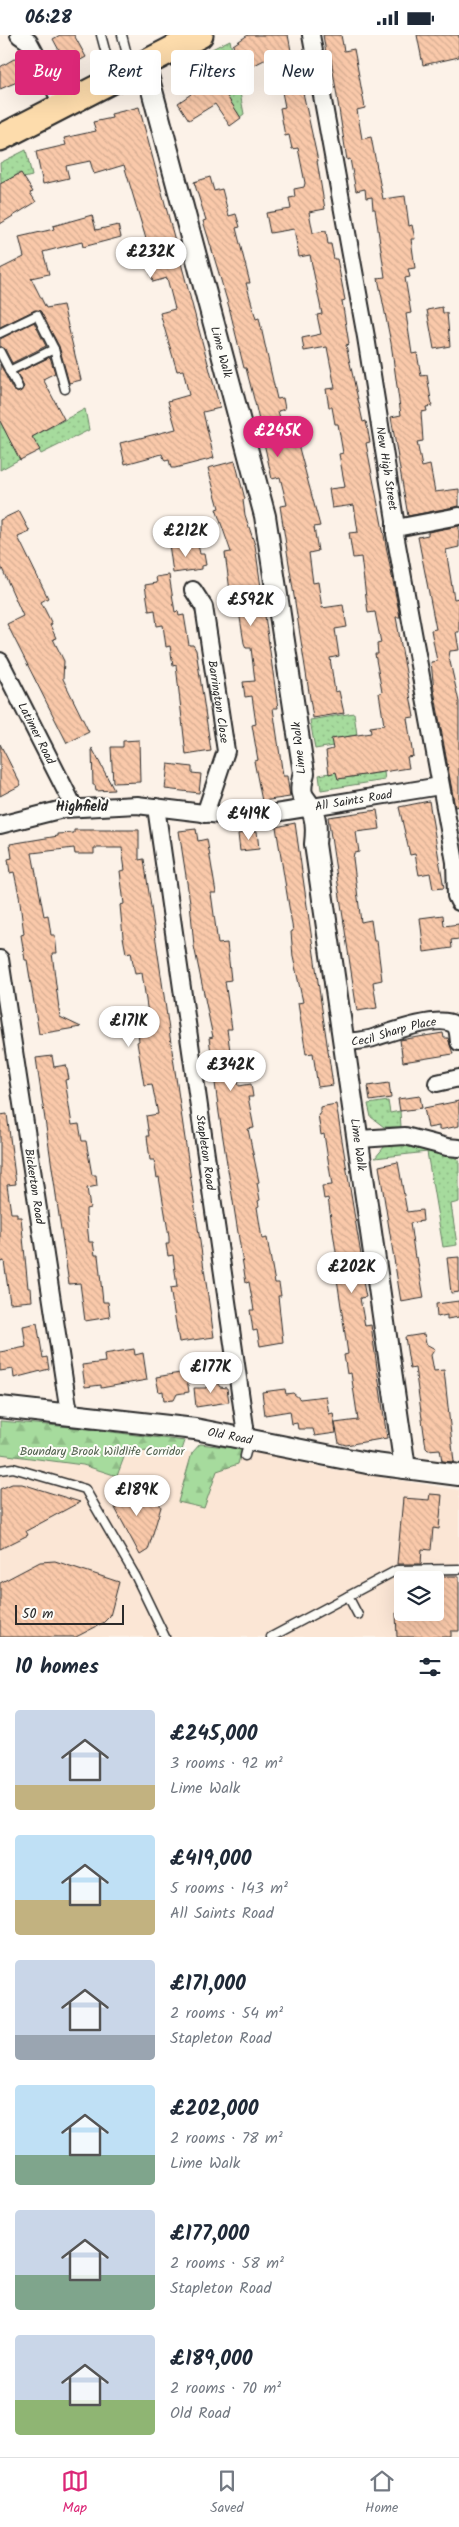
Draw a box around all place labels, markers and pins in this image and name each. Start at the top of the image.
pin: £232K [116,237,186,279]
pin: £245K [243,415,313,458]
pin: £212K [151,515,221,558]
pin: £592K [216,585,286,627]
pin: £419K [214,799,284,841]
pin: £171K [94,1005,164,1048]
pin: £342K [196,1049,266,1092]
pin: £202K [317,1251,387,1294]
pin: £177K [176,1351,246,1394]
pin: £189K [102,1475,172,1517]

